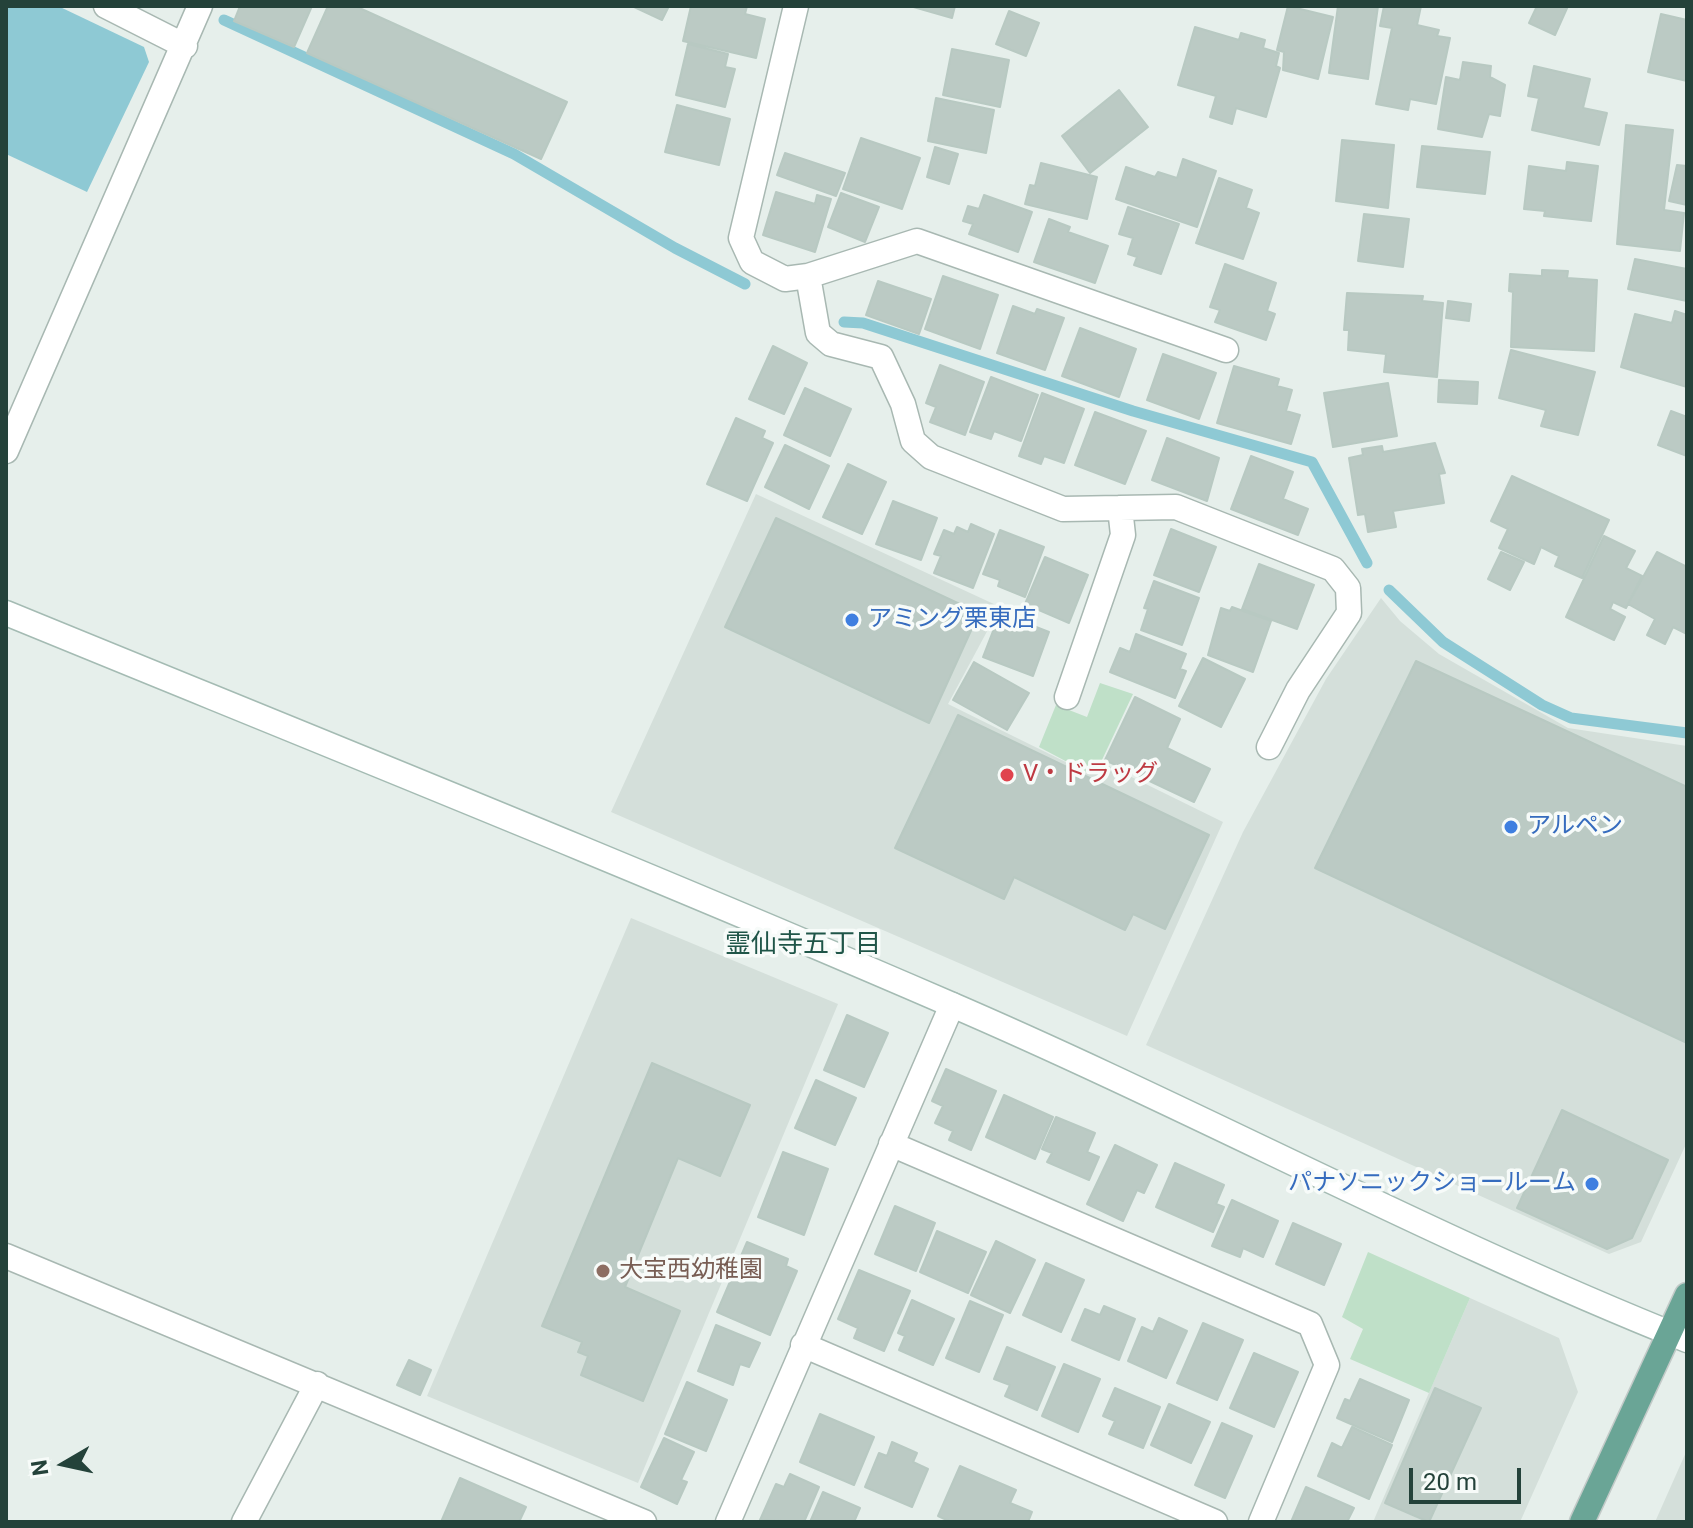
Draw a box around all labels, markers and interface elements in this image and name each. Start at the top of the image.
place label: アミング栗東店 [868,606,1036,634]
marker: アミング栗東店 [843,611,861,629]
place label: V・ドラッグ [1023,761,1158,789]
marker: V・ドラッグ [998,766,1016,784]
place label: アルペン [1527,813,1623,841]
marker: アルペン [1502,818,1520,836]
district label: 霊仙寺五丁目 [725,929,881,961]
place label: パナソニックショールーム [1288,1170,1576,1198]
marker: パナソニックショールーム [1583,1175,1601,1193]
place label: 大宝西幼稚園 [619,1257,763,1285]
marker: 大宝西幼稚園 [594,1262,612,1280]
north arrow [24,1424,104,1504]
scale bar [1413,1452,1525,1502]
text: N [26,1458,53,1477]
text: 20 m [1423,1468,1477,1496]

